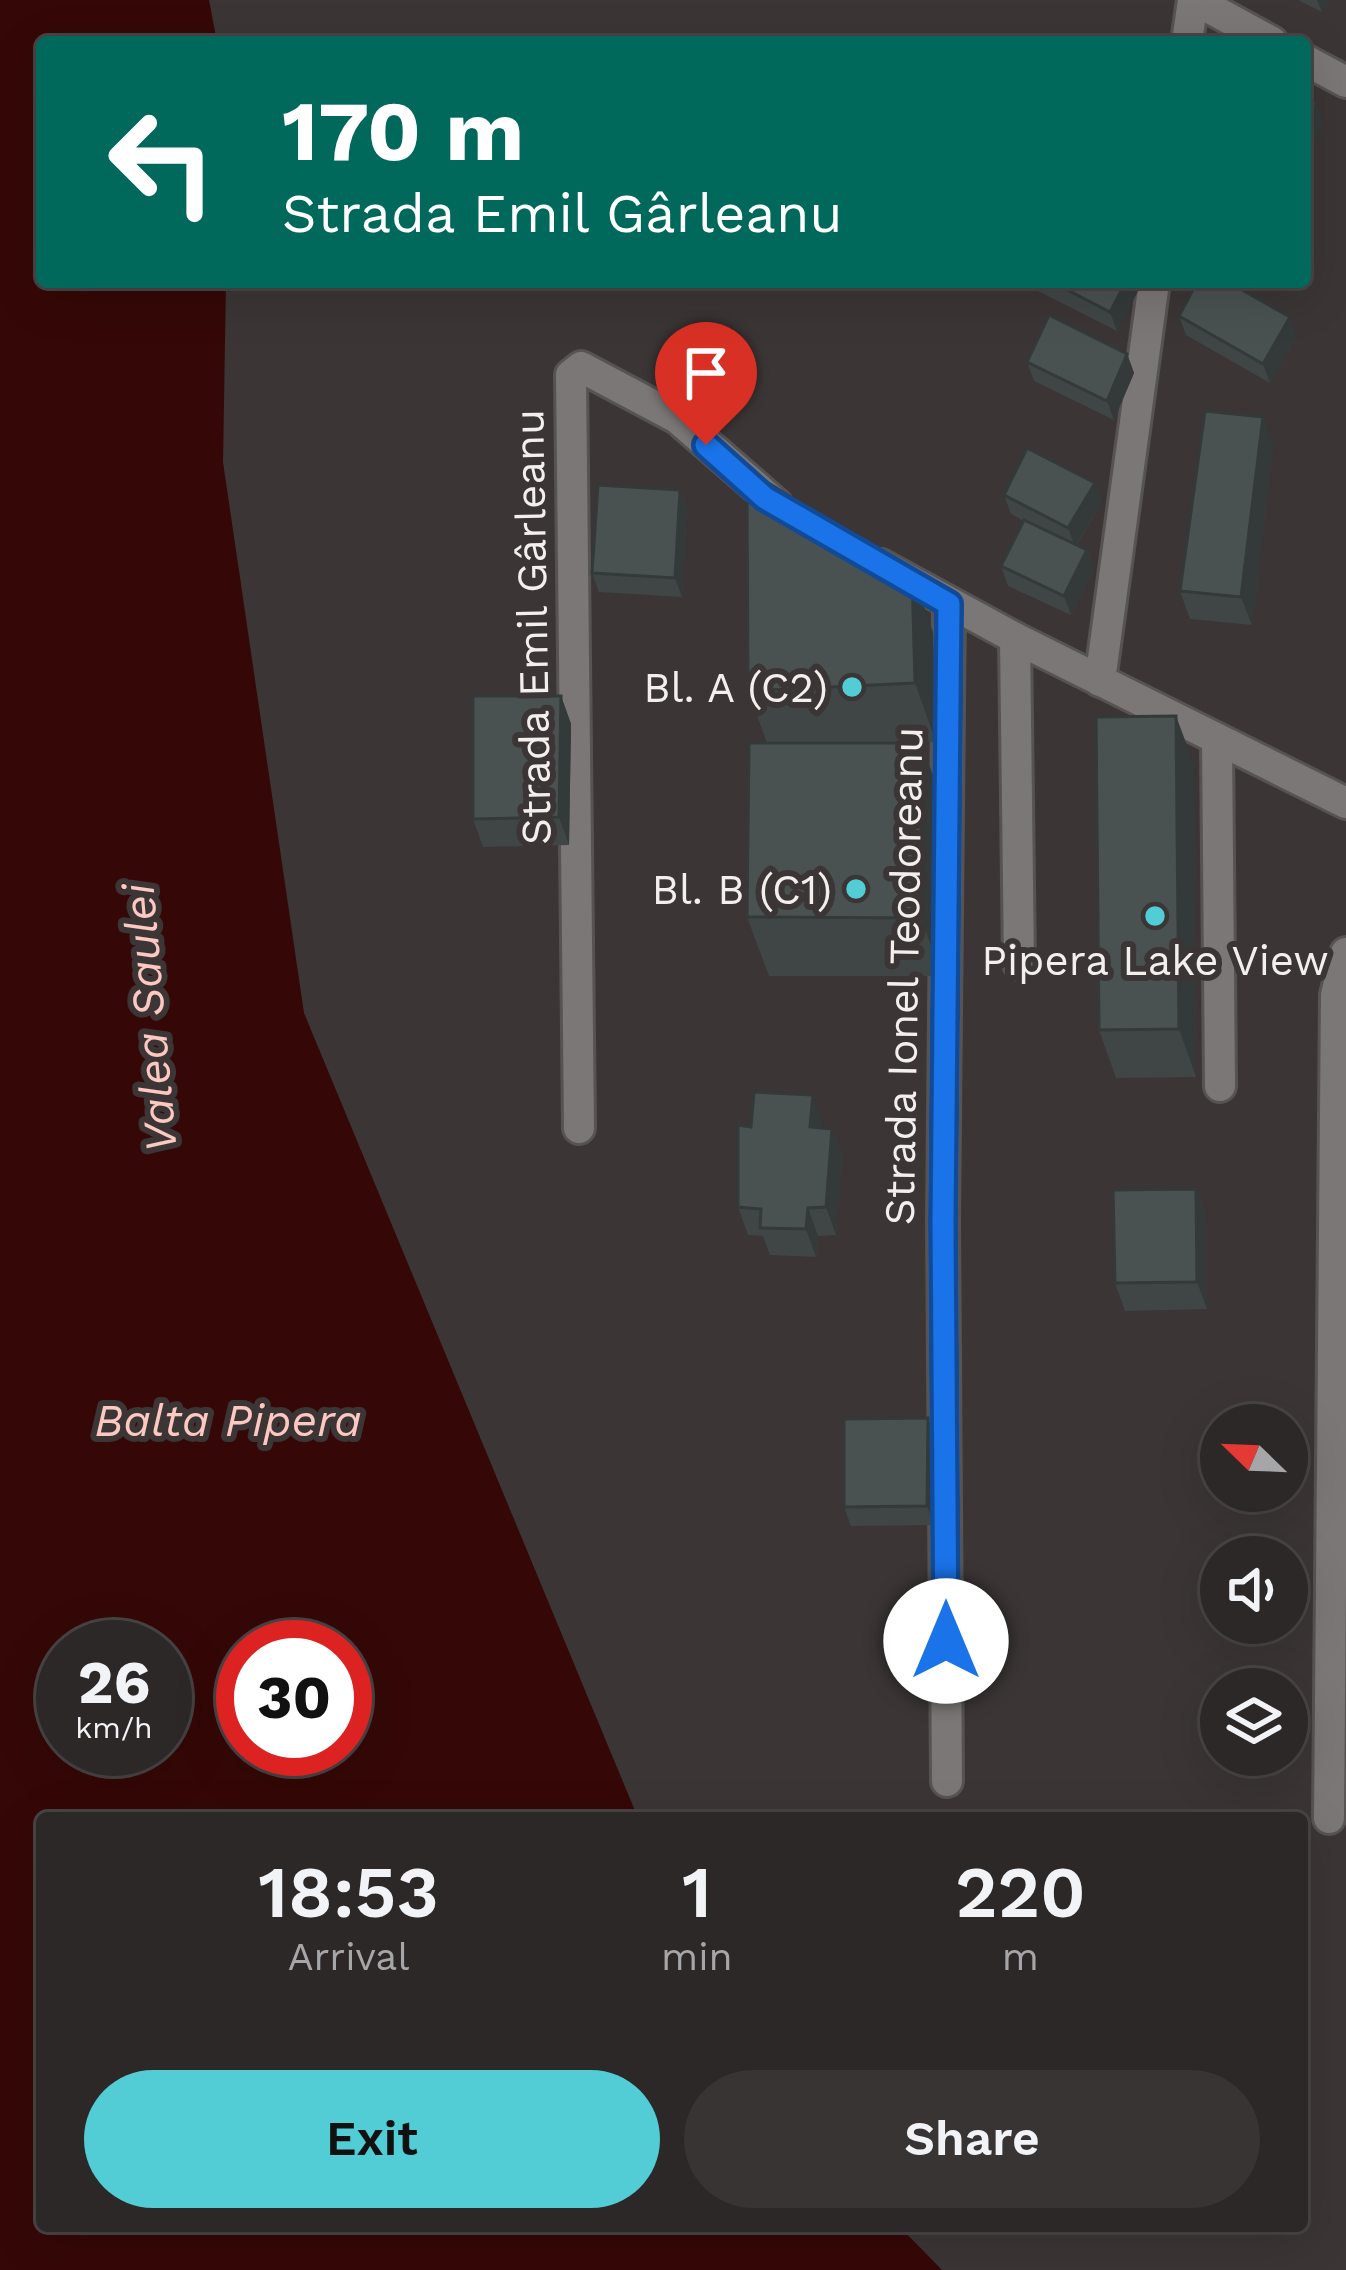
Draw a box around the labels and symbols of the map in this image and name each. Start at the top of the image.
pin [655,322,757,445]
street label: Strada Emil Gârleanu [504,409,561,845]
place label: Bl. A (C2) [643,663,828,712]
marker: Bl. A (C2) [839,674,865,700]
street label: Strada Ionel Teodoreanu [875,726,932,1226]
place label: Bl. B (C1) [652,865,832,914]
marker: Bl. B (C1) [843,876,869,902]
water label: Valea Saulei [111,880,188,1155]
marker: Pipera Lake View [1142,903,1168,929]
place label: Pipera Lake View [981,936,1329,985]
water label: Balta Pipera [94,1394,362,1447]
north arrow [1200,1404,1308,1512]
position arrow [883,1578,1009,1704]
speed limit sign: 30 [216,1620,372,1776]

